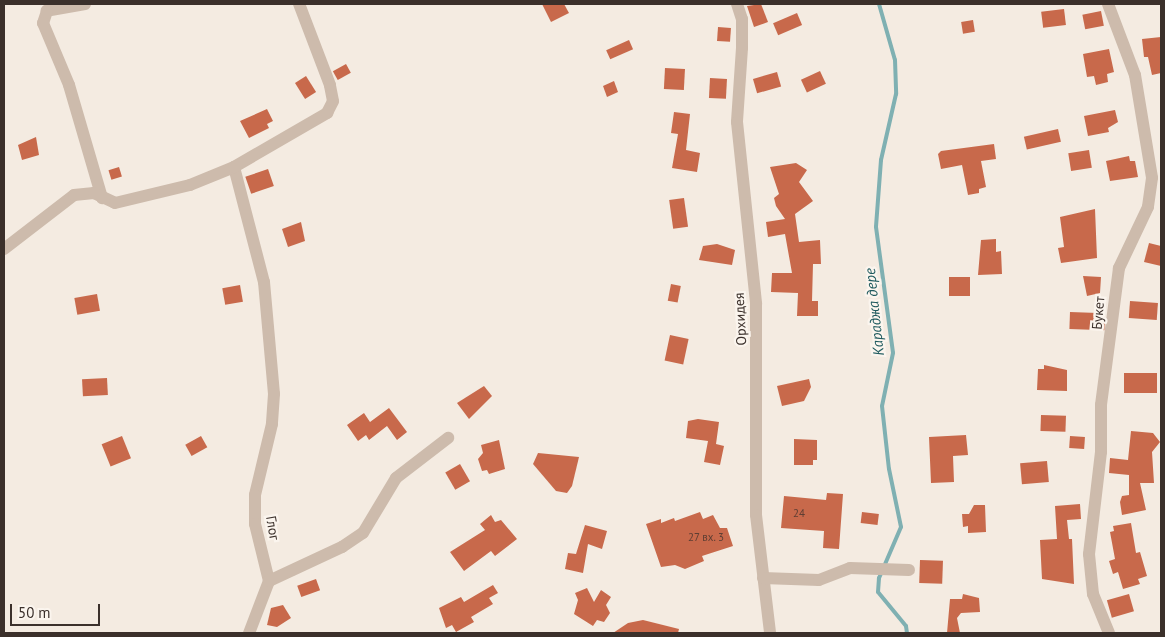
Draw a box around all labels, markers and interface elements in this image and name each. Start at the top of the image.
water label: Караджа дере [860,267,888,357]
street label: Орхидея [730,292,750,346]
street label: Букет [1088,296,1108,330]
house number: 24 [793,506,805,520]
street label: Глог [263,514,283,542]
house number: 27 вх. 3 [687,530,725,544]
scale bar [12,594,102,626]
text: 50 m [18,603,51,622]

